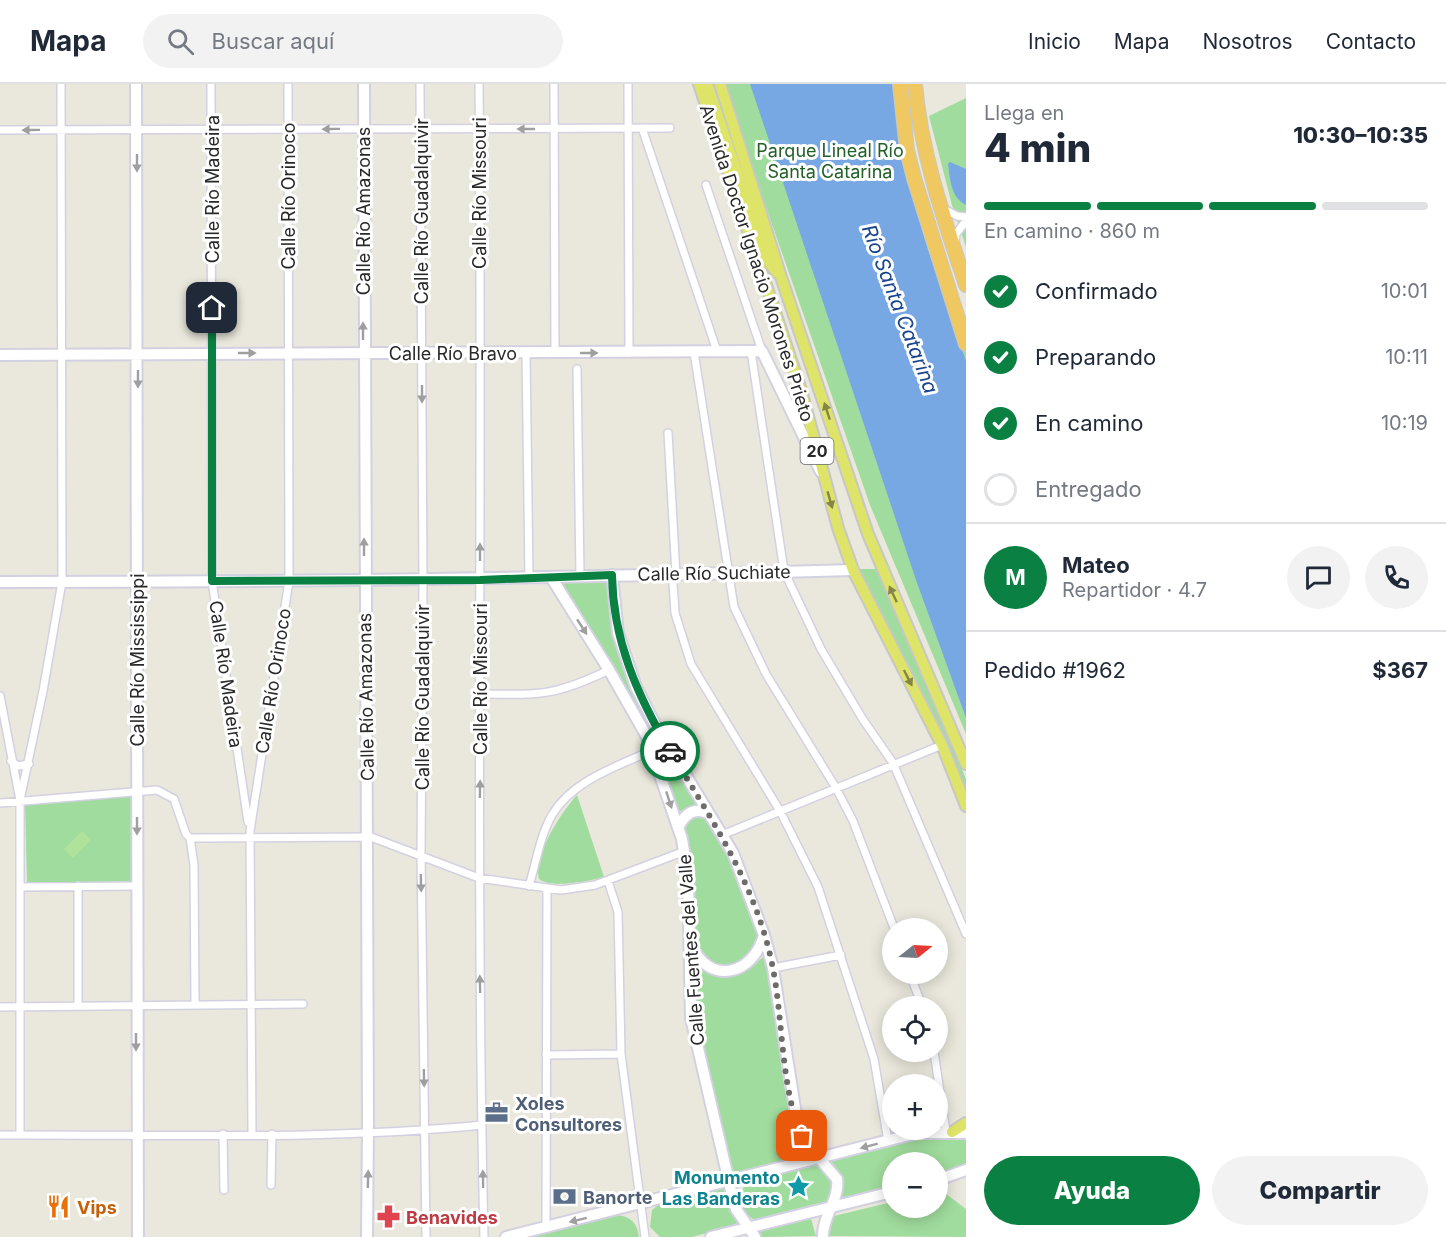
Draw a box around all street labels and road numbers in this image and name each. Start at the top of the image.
street label: Avenida Doctor Ignacio Morones Prieto [696,102,818,424]
street label: Calle Río Madeira [202,115,223,263]
street label: Calle Río Missouri [469,117,490,269]
street label: Calle Río Guadalquivir [411,118,432,304]
street label: Calle Río Orinoco [278,122,299,270]
street label: Calle Río Amazonas [353,127,374,295]
street label: Calle Río Bravo [389,343,517,364]
road number: 20 [800,438,834,464]
street label: Calle Río Suchiate [637,561,791,585]
street label: Calle Río Mississippi [127,573,148,747]
street label: Calle Río Madeira [205,599,247,749]
street label: Calle Río Missouri [470,603,491,755]
street label: Calle Río Guadalquivir [412,604,433,790]
street label: Calle Río Orinoco [251,607,295,755]
street label: Calle Río Amazonas [354,613,378,781]
street label: Calle Fuentes del Valle [674,854,708,1046]

